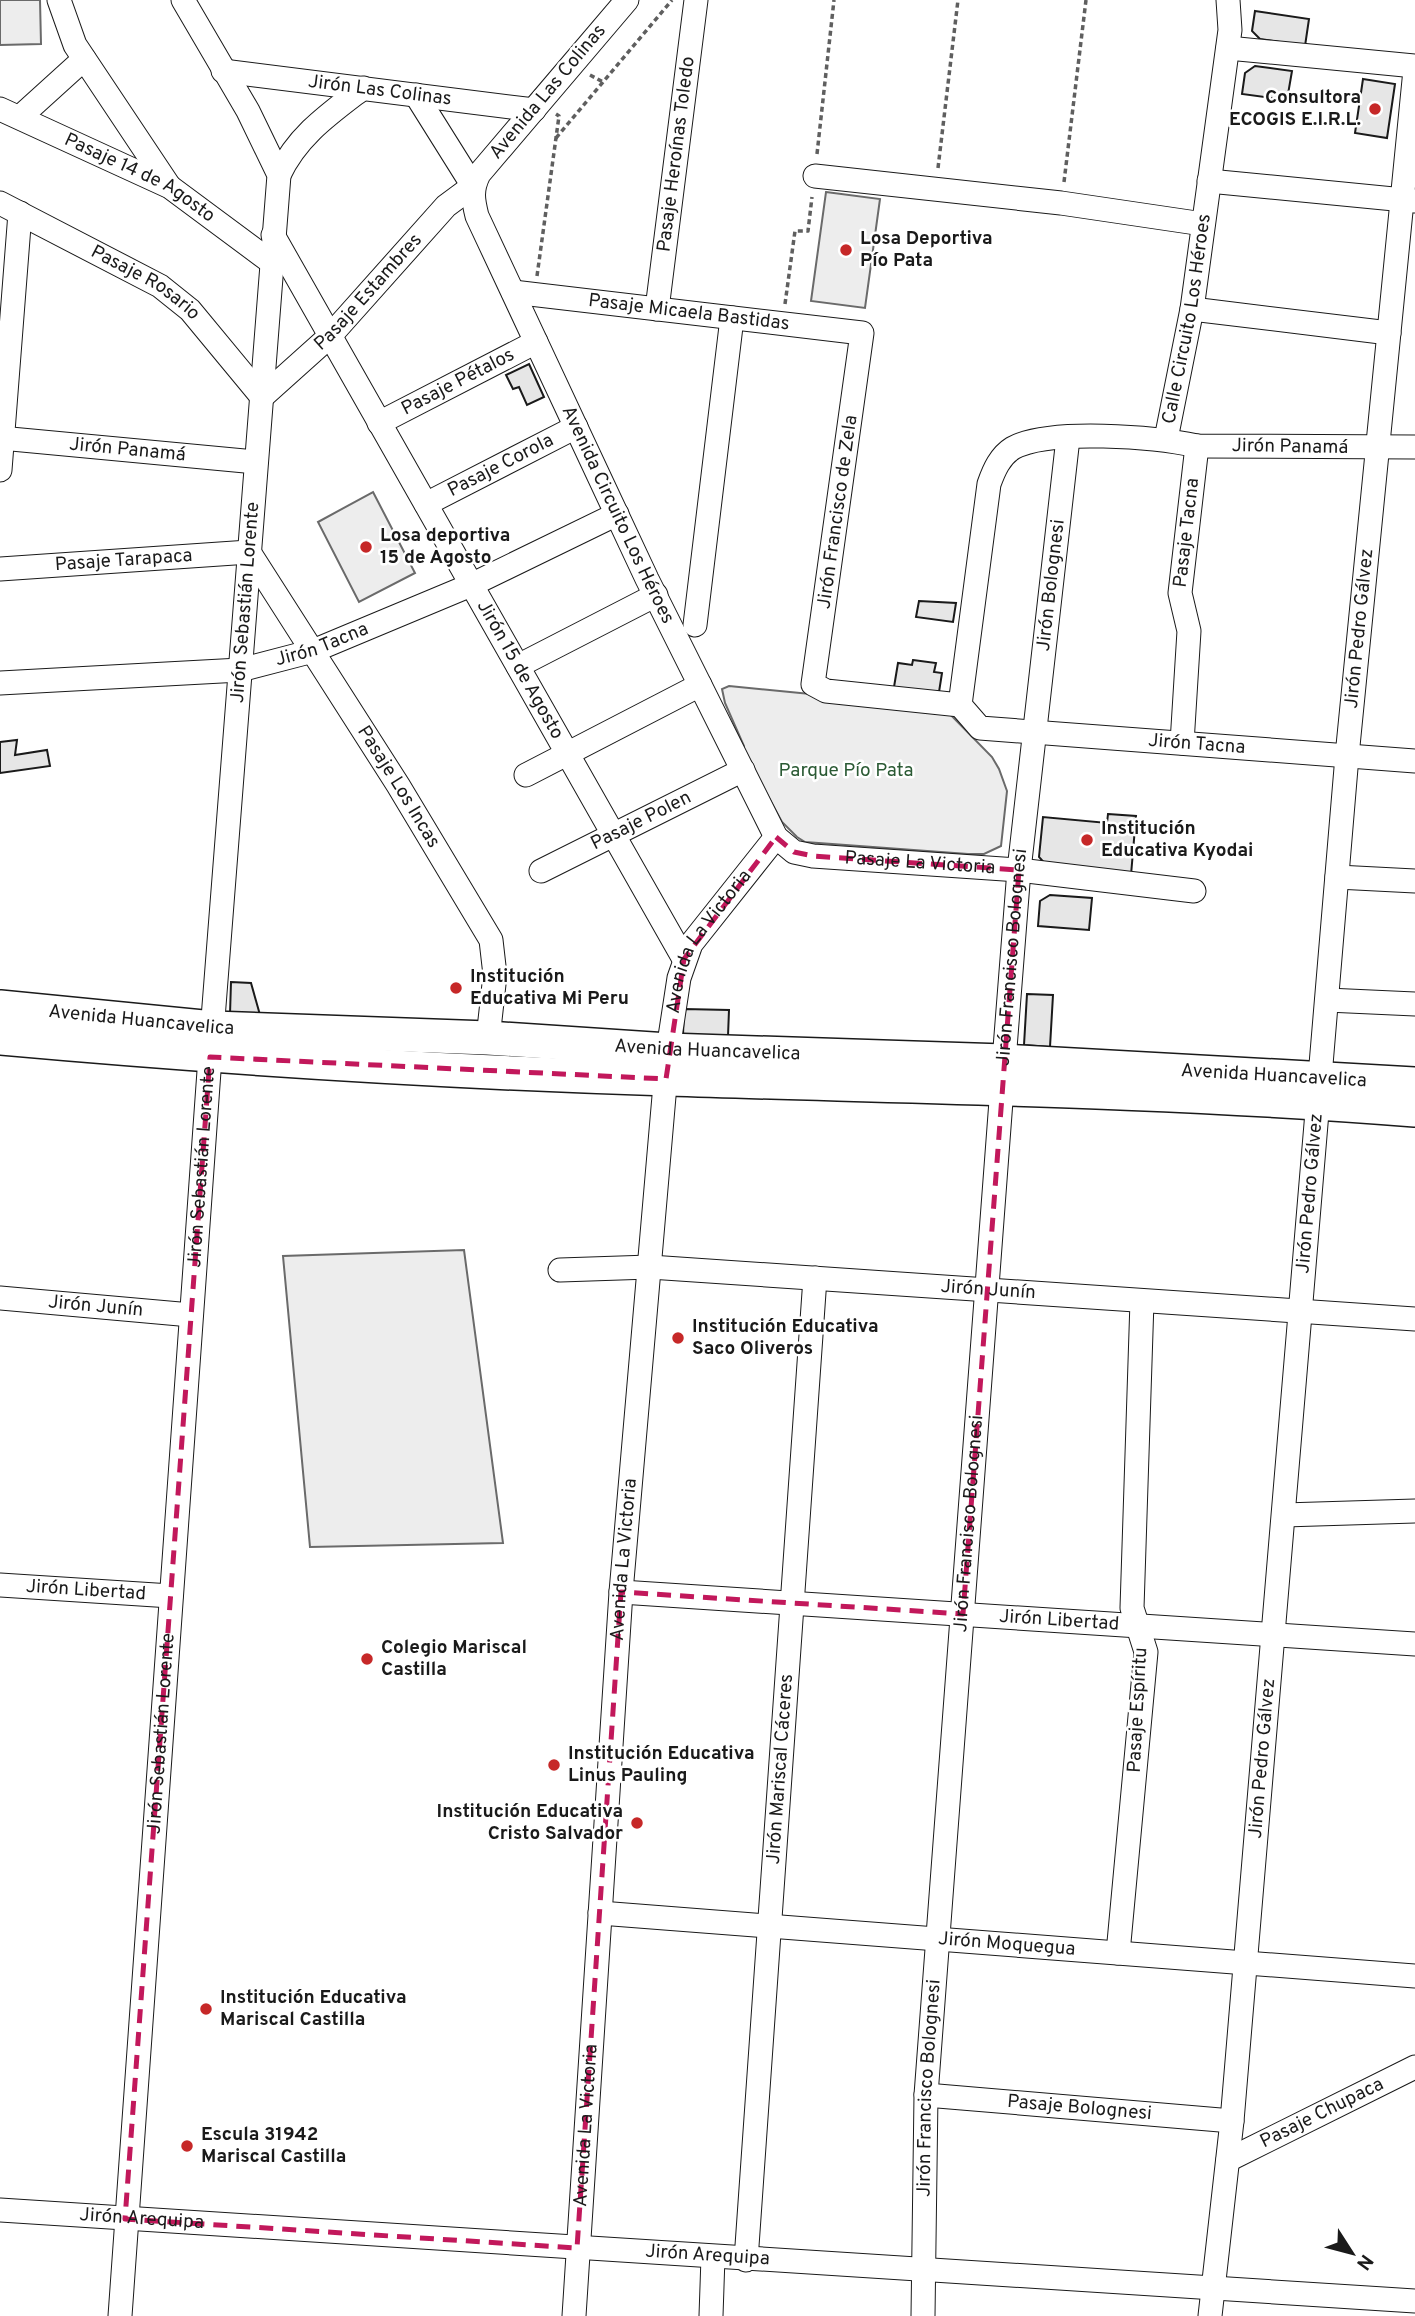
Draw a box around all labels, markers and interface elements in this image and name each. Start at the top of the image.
street label: Avenida Las Colinas [484,20,612,164]
street label: Pasaje Heroínas Toledo [652,55,701,253]
street label: Jirón Las Colinas [307,70,453,112]
place label: Consultora ECOGIS E.I.R.L. [1229,86,1361,132]
marker: Consultora ECOGIS E.I.R.L. [1367,101,1383,117]
street label: Pasaje 14 de Agosto [60,128,220,228]
street label: Calle Circuito Los Héroes [1157,212,1217,426]
place label: Losa Deportiva Pío Pata [860,227,993,273]
street label: Pasaje Estambres [309,229,428,356]
street label: Pasaje Rosario [86,240,205,325]
marker: Losa Deportiva Pío Pata [838,242,854,258]
street label: Pasaje Micaela Bastidas [587,289,791,336]
street label: Pasaje Pétalos [397,343,519,421]
street label: Avenida Circuito Los Héroes [556,402,680,628]
street label: Jirón Francisco de Zela [813,413,863,611]
street label: Pasaje Corola [444,429,558,503]
street label: Jirón Panamá [68,433,187,467]
street label: Jirón Panamá [1231,434,1349,460]
street label: Pasaje Tacna [1169,477,1205,589]
street label: Jirón Sebastián Lorente [226,501,265,704]
street label: Jirón Bolognesi [1032,518,1071,653]
place label: Losa deportiva 15 de Agosto [380,524,510,570]
marker: Losa deportiva 15 de Agosto [358,539,374,555]
street label: Pasaje Tarapaca [54,544,193,577]
street label: Jirón Pedro Gálvez [1340,548,1379,710]
street label: Jirón 15 de Agosto [471,596,569,744]
street label: Jirón Tacna [273,617,372,672]
street label: Pasaje Los Incas [351,721,445,853]
street label: Jirón Tacna [1147,729,1246,760]
park label: Parque Pío Pata [779,759,913,783]
street label: Pasaje Polen [587,786,695,856]
place label: Institución Educativa Kyodai [1101,817,1253,863]
marker: Institución Educativa Kyodai [1079,832,1095,848]
street label: Pasaje La Victoria [844,846,996,880]
street label: Jirón Francisco Bolognesi [992,847,1033,1067]
street label: Avenida La Victoria [662,865,757,1015]
place label: Institución Educativa Mi Peru [470,965,629,1011]
marker: Institución Educativa Mi Peru [448,980,464,996]
street label: Avenida Huancavelica [47,1000,235,1041]
street label: Avenida Huancavelica [614,1034,801,1066]
street label: Avenida Huancavelica [1180,1059,1367,1093]
street label: Jirón Sebastián Lorente [183,1065,221,1268]
street label: Jirón Pedro Gálvez [1291,1113,1329,1275]
street label: Jirón Junín [940,1275,1037,1305]
street label: Jirón Junín [47,1290,144,1323]
place label: Institución Educativa Saco Oliveros [692,1315,878,1361]
marker: Institución Educativa Saco Oliveros [670,1330,686,1346]
street label: Jirón Francisco Bolognesi [949,1414,989,1633]
street label: Avenida La Victoria [606,1477,643,1642]
street label: Jirón Libertad [25,1575,147,1606]
street label: Jirón Libertad [998,1605,1120,1637]
street label: Jirón Sebastián Lorente [142,1632,181,1835]
place label: Colegio Mariscal Castilla [381,1636,527,1682]
street label: Pasaje Espíritu [1123,1647,1153,1773]
marker: Colegio Mariscal Castilla [359,1651,375,1667]
street label: Jirón Mariscal Cáceres [762,1673,799,1865]
street label: Jirón Pedro Gálvez [1244,1678,1281,1840]
place label: Institución Educativa Linus Pauling [568,1742,754,1788]
marker: Institución Educativa Linus Pauling [546,1757,562,1773]
place label: Institución Educativa Cristo Salvador [437,1800,623,1846]
marker: Institución Educativa Cristo Salvador [629,1815,645,1831]
street label: Jirón Moquegua [937,1927,1076,1962]
street label: Jirón Francisco Bolognesi [913,1978,947,2197]
place label: Institución Educativa Mariscal Castilla [220,1986,406,2032]
marker: Institución Educativa Mariscal Castilla [198,2001,214,2017]
street label: Avenida La Victoria [569,2043,604,2208]
street label: Pasaje Chupaca [1256,2072,1388,2154]
street label: Pasaje Bolognesi [1006,2090,1153,2126]
place label: Escula 31942 Mariscal Castilla [201,2123,346,2169]
marker: Escula 31942 Mariscal Castilla [179,2138,195,2154]
street label: Jirón Arequipa [79,2203,205,2235]
north arrow [1317,2218,1387,2288]
street label: Jirón Arequipa [644,2240,771,2271]
text: N [1350,2249,1378,2274]

